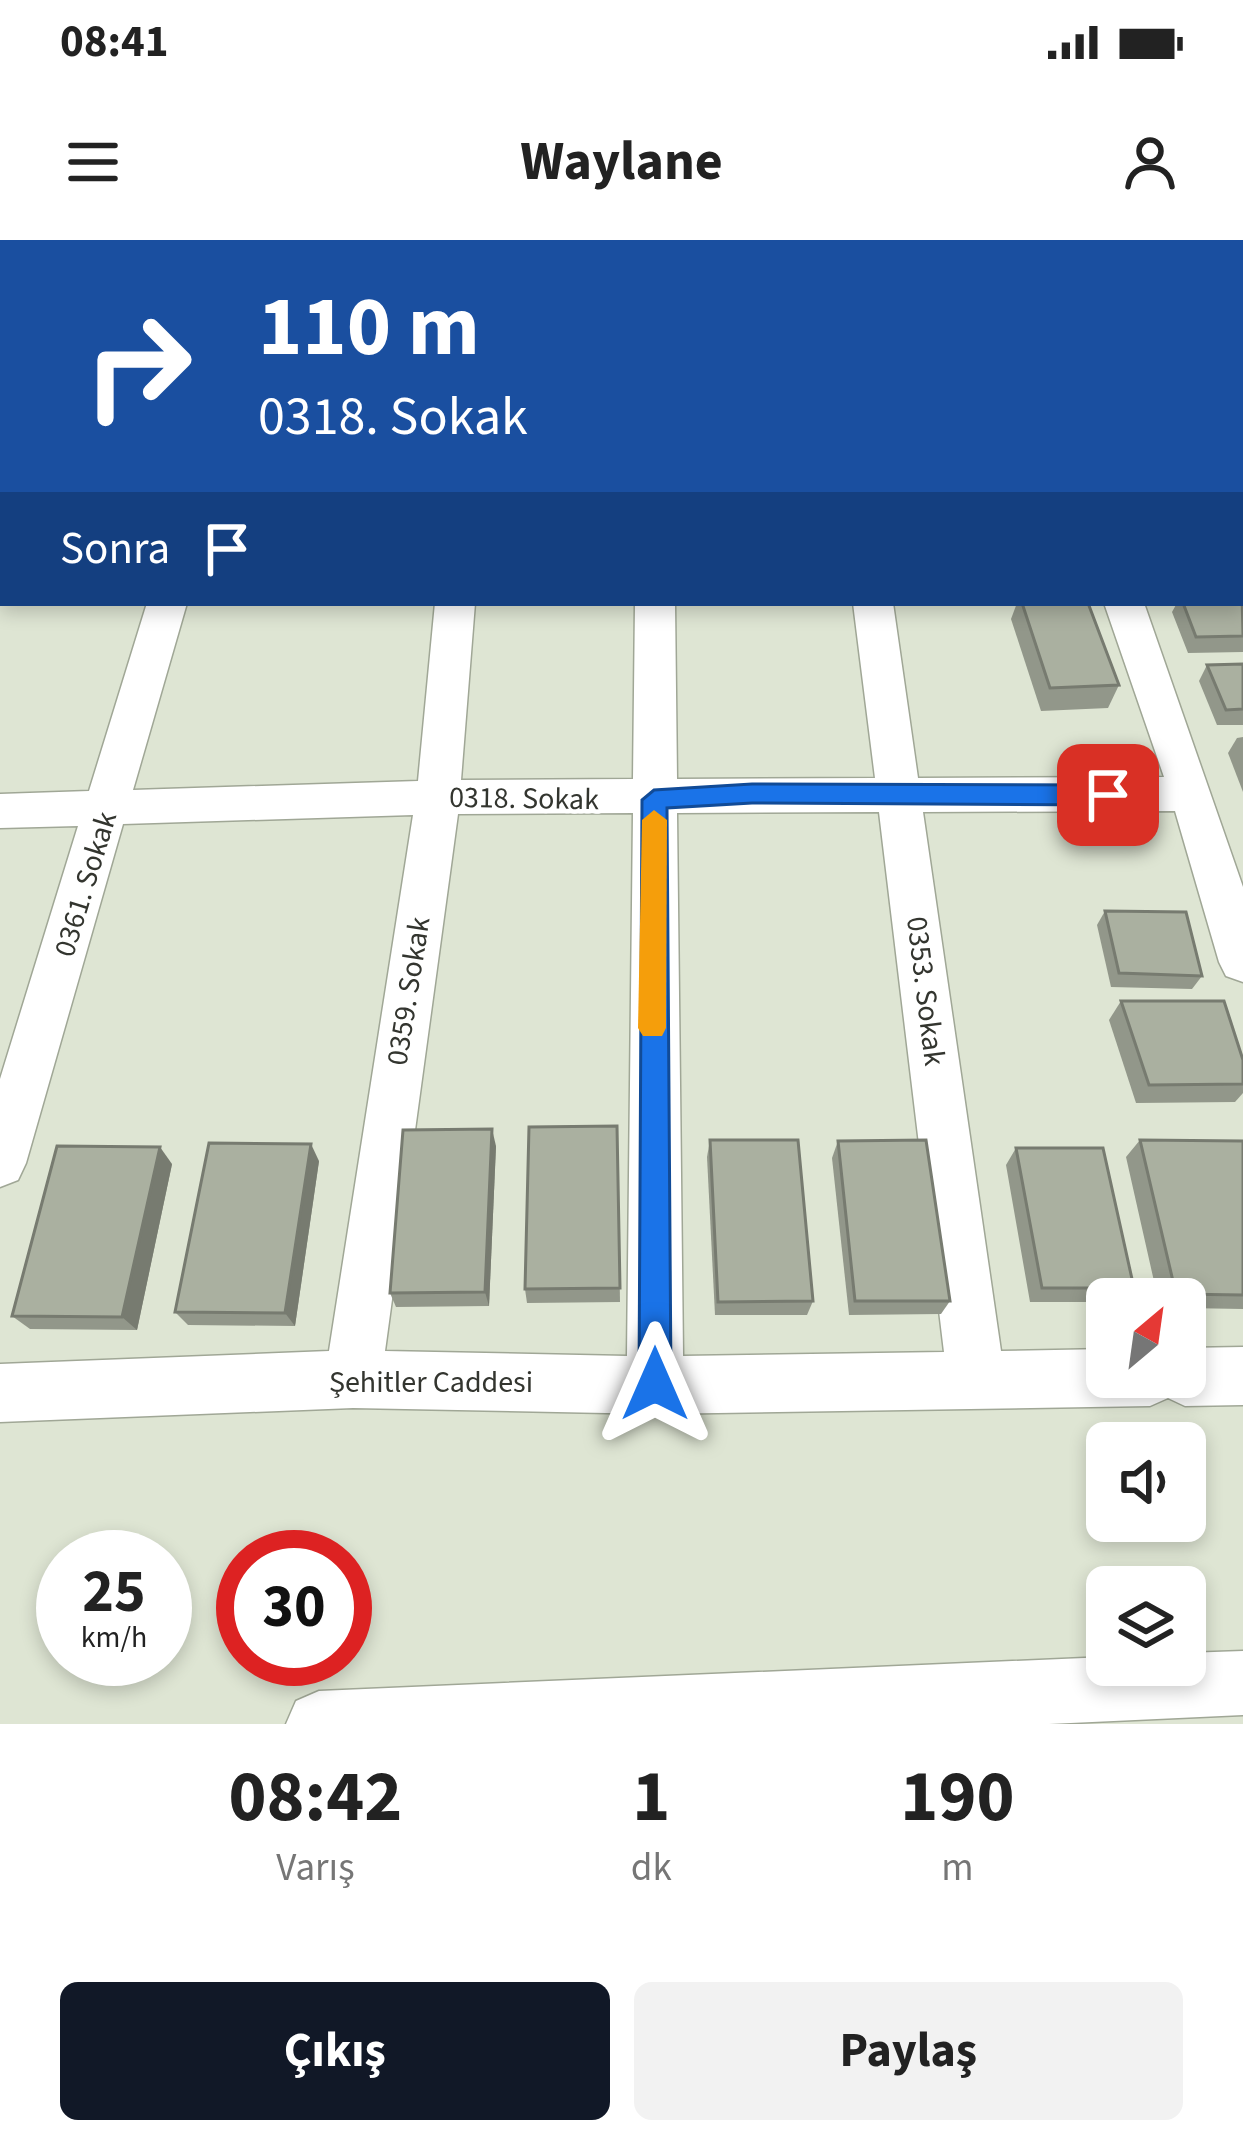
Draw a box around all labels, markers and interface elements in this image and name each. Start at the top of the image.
text: 08:41 [60,10,169,74]
text: Waylane [520,124,723,201]
icon: menu [60,129,126,195]
icon: person [1117,129,1183,195]
text: 110 m [258,268,480,388]
icon: right [60,288,216,444]
text: 0318. Sokak [258,379,528,456]
icon: arrive [194,516,260,582]
text: Sonra [60,517,170,581]
pin [1057,744,1159,846]
icon: arrive [1075,762,1141,828]
street label: 0318. Sokak [449,776,599,821]
street label: 0361. Sokak [43,806,128,962]
street label: 0359. Sokak [376,914,441,1068]
street label: 0353. Sokak [895,914,956,1068]
north arrow [1086,1278,1206,1398]
map controls [1086,1278,1206,1686]
position arrow [592,1321,718,1447]
street label: Şehitler Caddesi [329,1361,533,1404]
button: sound [1086,1422,1206,1542]
speed limit sign: 30 [216,1530,372,1686]
text: 25 [82,1550,146,1635]
button: layers [1086,1566,1206,1686]
text: km/h [81,1616,147,1659]
text: 08:42 [229,1746,402,1849]
text: 1 [632,1746,670,1849]
text: 190 [900,1746,1014,1849]
text: Varış [276,1840,355,1896]
text: dk [631,1840,672,1896]
text: m [941,1840,974,1896]
button: Çıkış [60,1982,610,2120]
button: Paylaş [634,1982,1183,2120]

